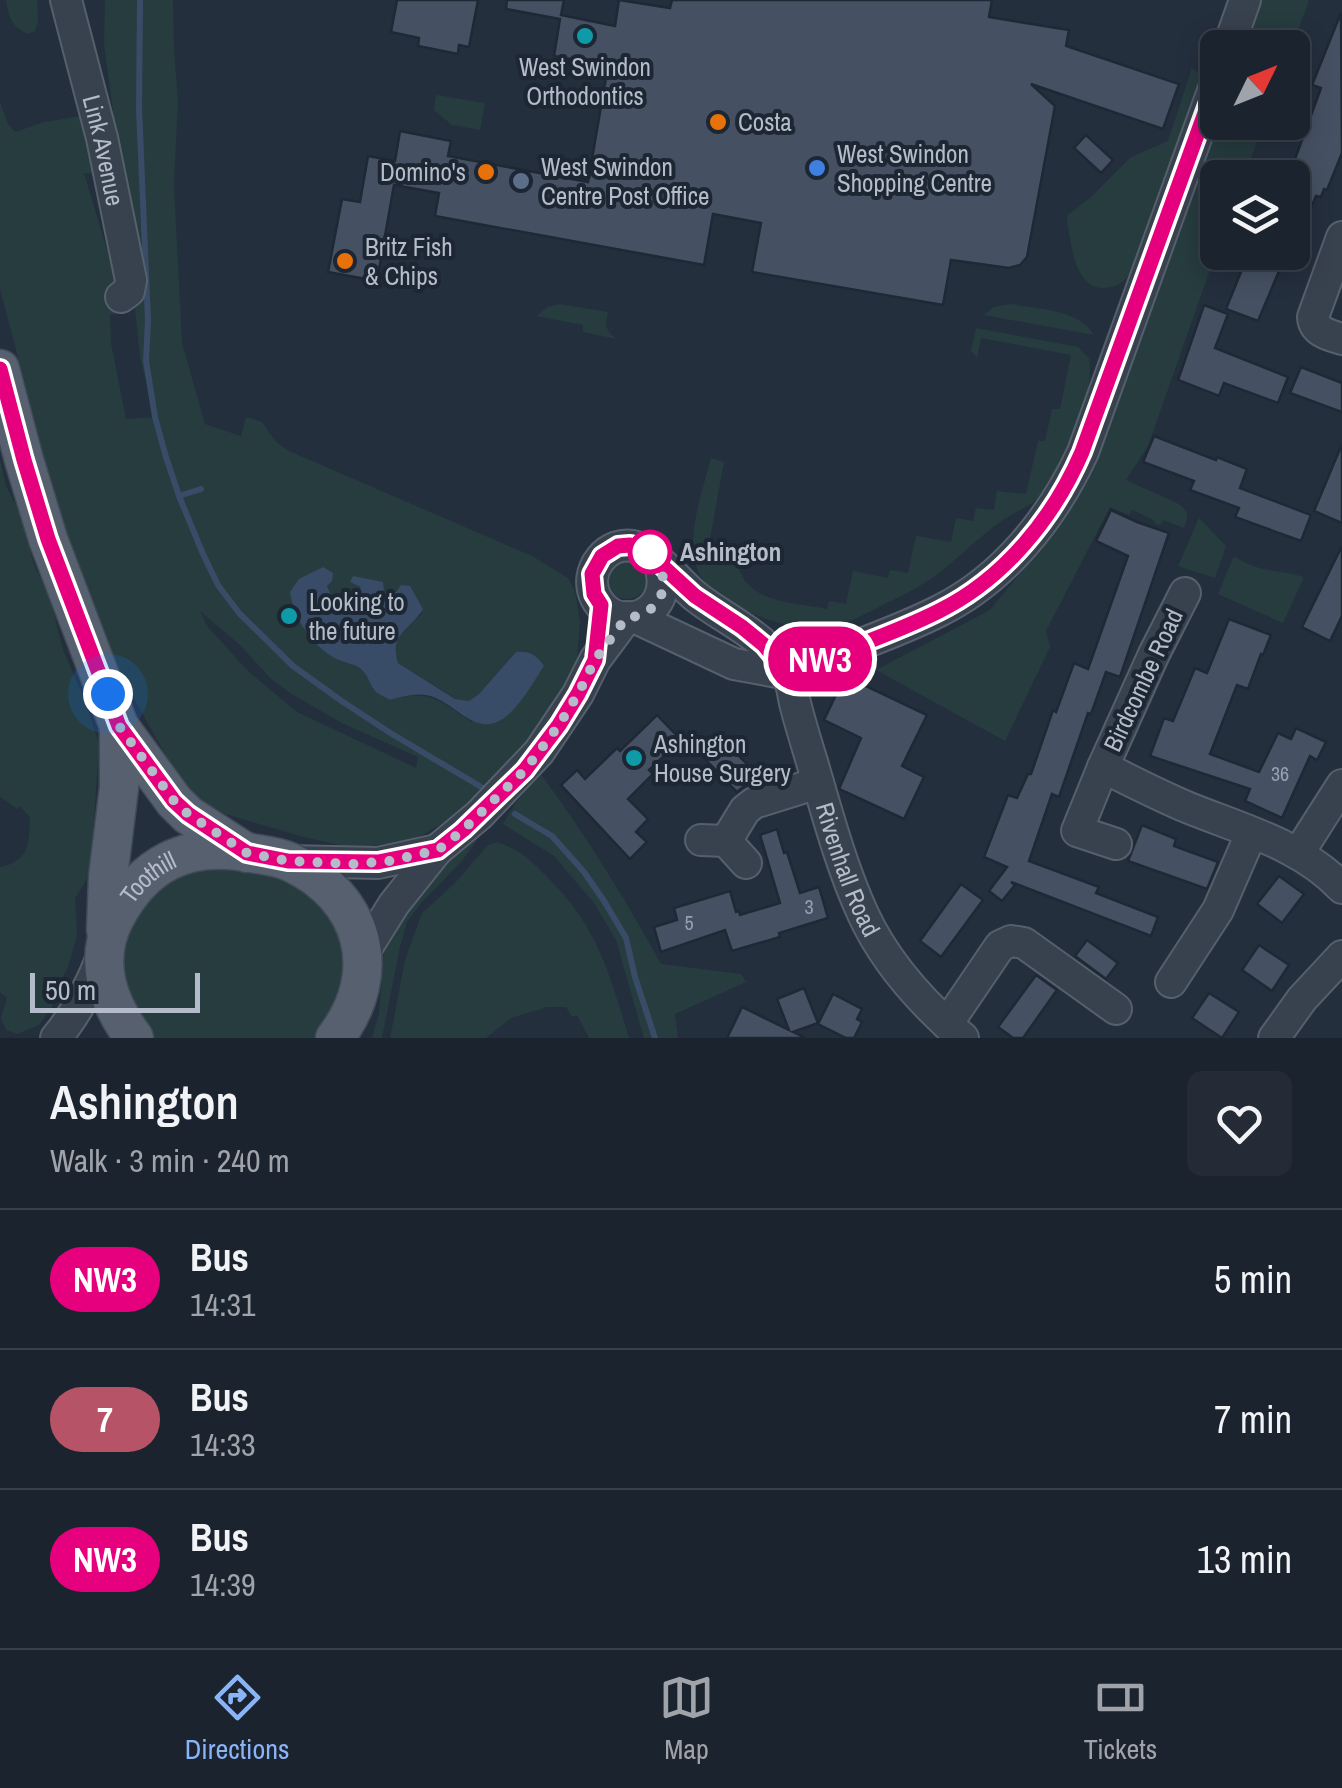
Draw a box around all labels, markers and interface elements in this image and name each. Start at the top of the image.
marker: West Swindon Orthodontics [574,25,596,47]
north arrow [1200,30,1310,140]
map controls [1200,30,1310,270]
place label: West Swindon Orthodontics [519,50,651,113]
street label: Link Avenue [74,91,132,209]
place label: Costa [738,105,792,139]
marker: Costa [707,111,729,133]
place label: West Swindon Shopping Centre [837,137,992,200]
place label: West Swindon Centre Post Office [541,150,709,213]
place label: Domino's [380,155,466,189]
marker: West Swindon Shopping Centre [806,157,828,179]
button: layers [1200,160,1310,270]
marker: Domino's [475,161,497,183]
marker: West Swindon Centre Post Office [510,170,532,192]
place label: Britz Fish & Chips [365,230,453,293]
marker: Britz Fish & Chips [334,250,356,272]
marker: Ashington [629,531,671,573]
place label: Ashington [680,535,781,569]
place label: Looking to the future [309,585,405,648]
street label: Birdcombe Road [1095,603,1191,757]
marker: Looking to the future [278,605,300,627]
line badge: NW3 [762,626,878,692]
text: NW3 [788,636,852,683]
your location [83,669,133,719]
place label: Ashington House Surgery [653,727,791,790]
marker: Ashington House Surgery [623,747,645,769]
house number: 36 [1271,760,1289,787]
street label: Rivenhall Road [808,798,888,943]
street label: Toothill [112,843,181,910]
house number: 3 [804,893,814,920]
house number: 5 [684,909,694,936]
scale bar [30,968,200,1013]
text: 50 m [45,971,96,1009]
text: Ashington [50,1069,239,1134]
button: heart [1187,1071,1292,1176]
text: Walk · 3 min · 240 m [50,1139,290,1182]
text: Bus [190,1232,249,1283]
text: 5 min [1214,1254,1292,1305]
text: NW3 [73,1256,137,1303]
text: 14:31 [190,1283,256,1326]
text: Bus [190,1372,249,1423]
text: 7 min [1214,1394,1292,1445]
text: 7 [97,1396,113,1443]
text: 14:33 [190,1423,256,1466]
text: Bus [190,1512,249,1563]
text: 13 min [1197,1534,1292,1585]
text: NW3 [73,1536,137,1583]
text: 14:39 [190,1563,256,1606]
tab: Directions [185,1670,289,1768]
tab: Map [659,1670,714,1768]
tab: Tickets [1084,1670,1157,1768]

